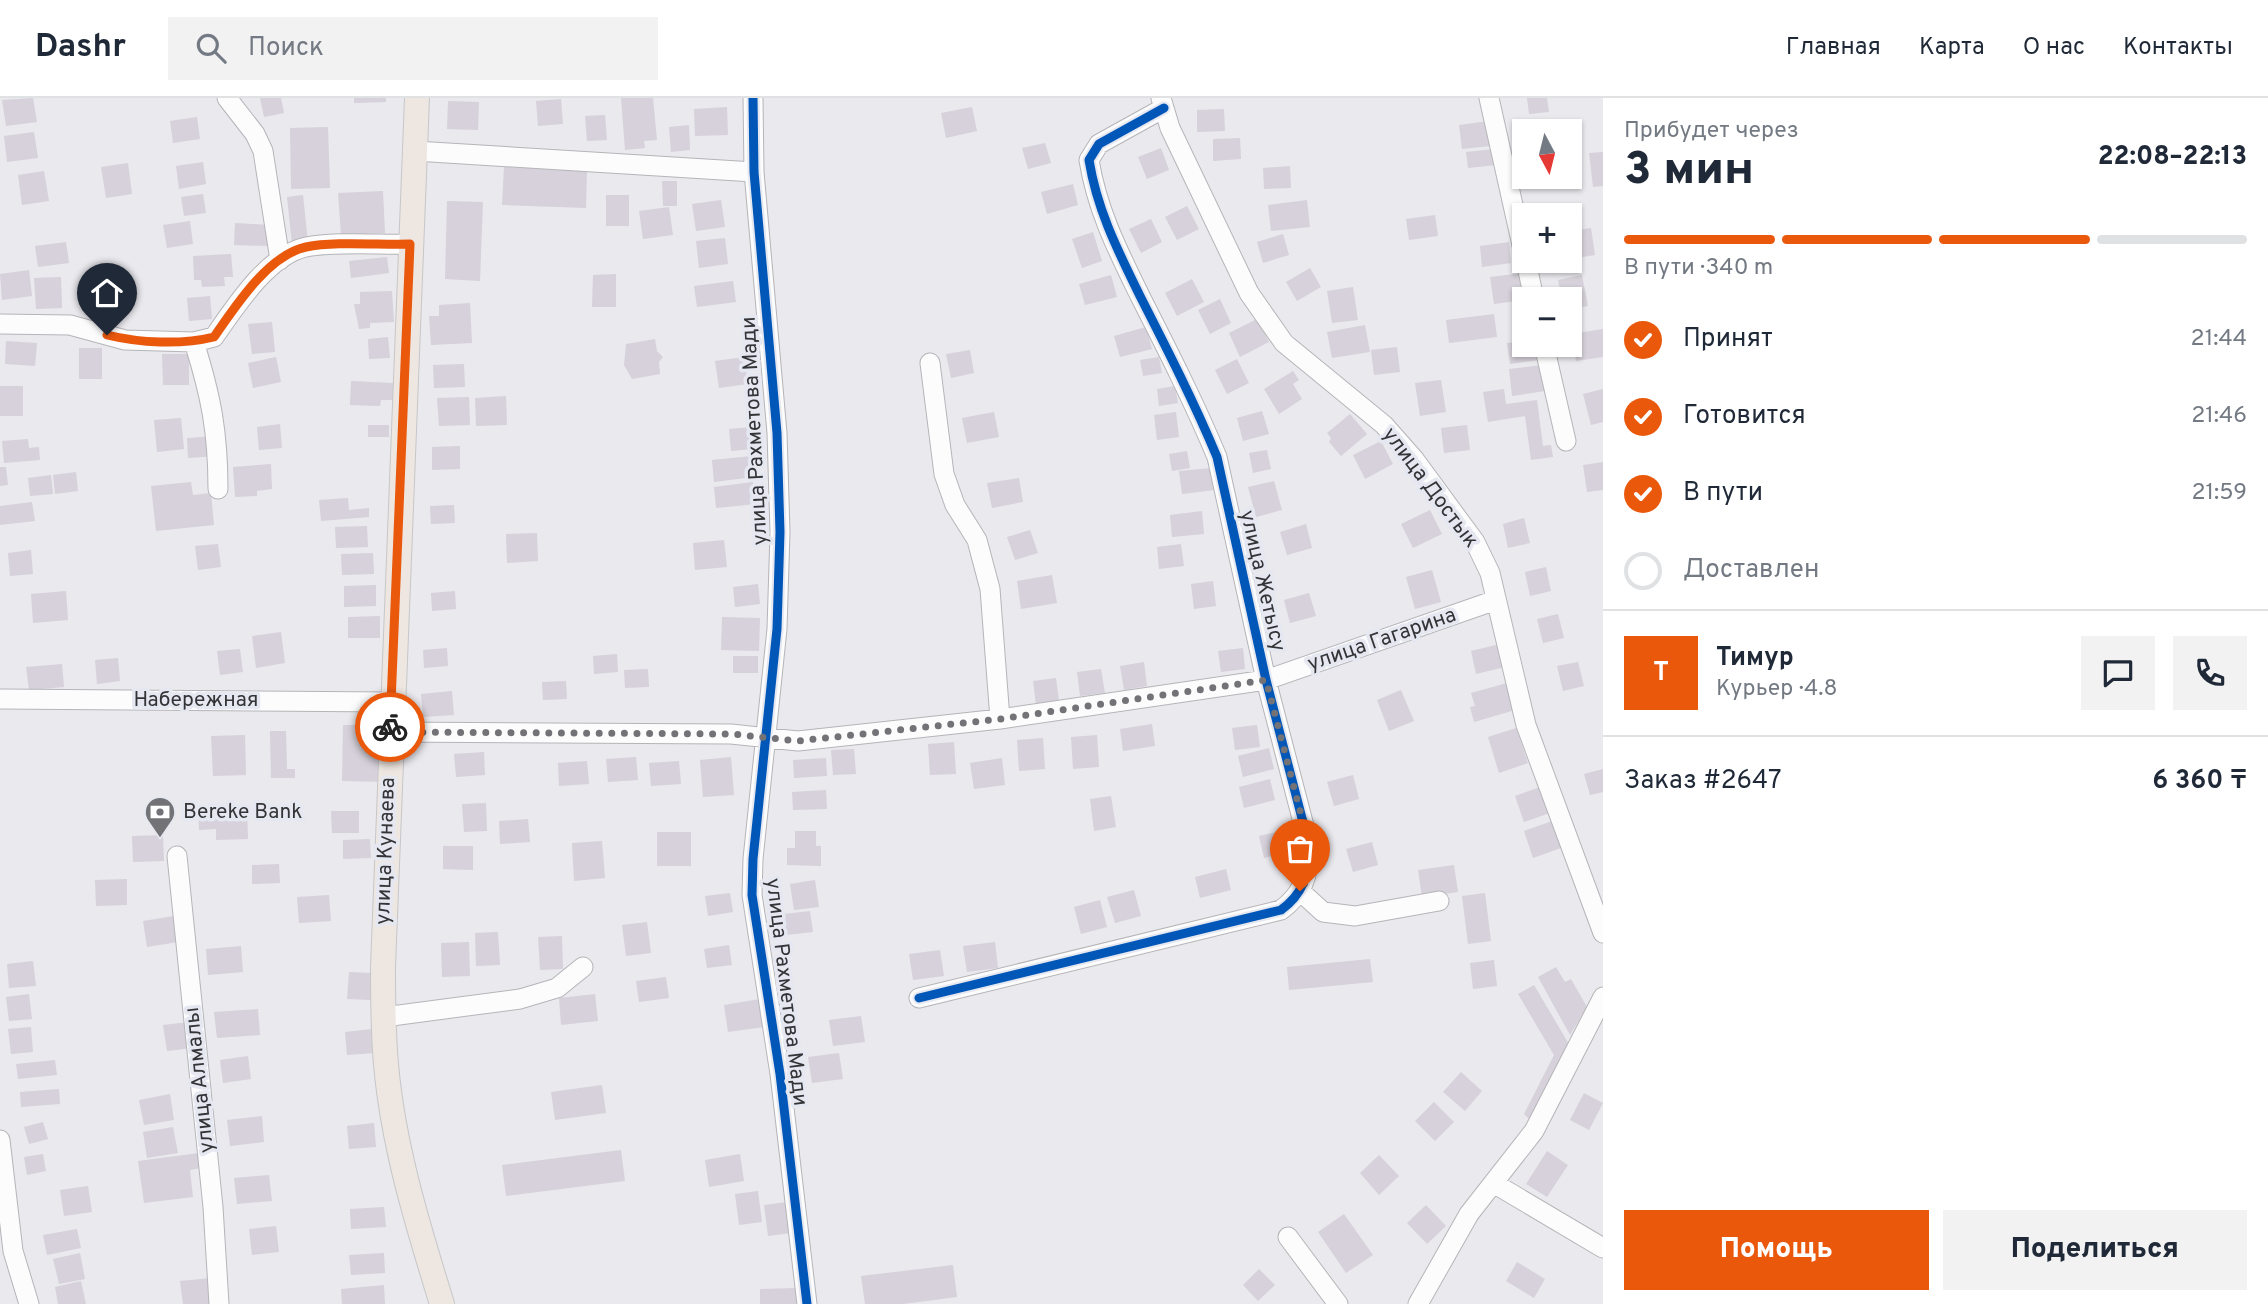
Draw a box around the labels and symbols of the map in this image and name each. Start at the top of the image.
north arrow [1512,119,1582,189]
pin [77,263,137,335]
street label: улица Рахметова Мади [736,316,774,546]
street label: улица Достык [1376,422,1484,554]
street label: улица Жетысу [1233,508,1291,654]
street label: улица Гагарина [1304,602,1460,678]
street label: Набережная [133,687,259,714]
courier [355,692,425,762]
street label: улица Кунаева [370,777,402,925]
bank icon: Bereke Bank [143,795,177,839]
place label: Bereke Bank [183,799,302,826]
pin [1270,819,1330,891]
street label: улица Рахметова Мади [759,877,813,1107]
street label: улица Алмалы [179,1006,221,1154]

